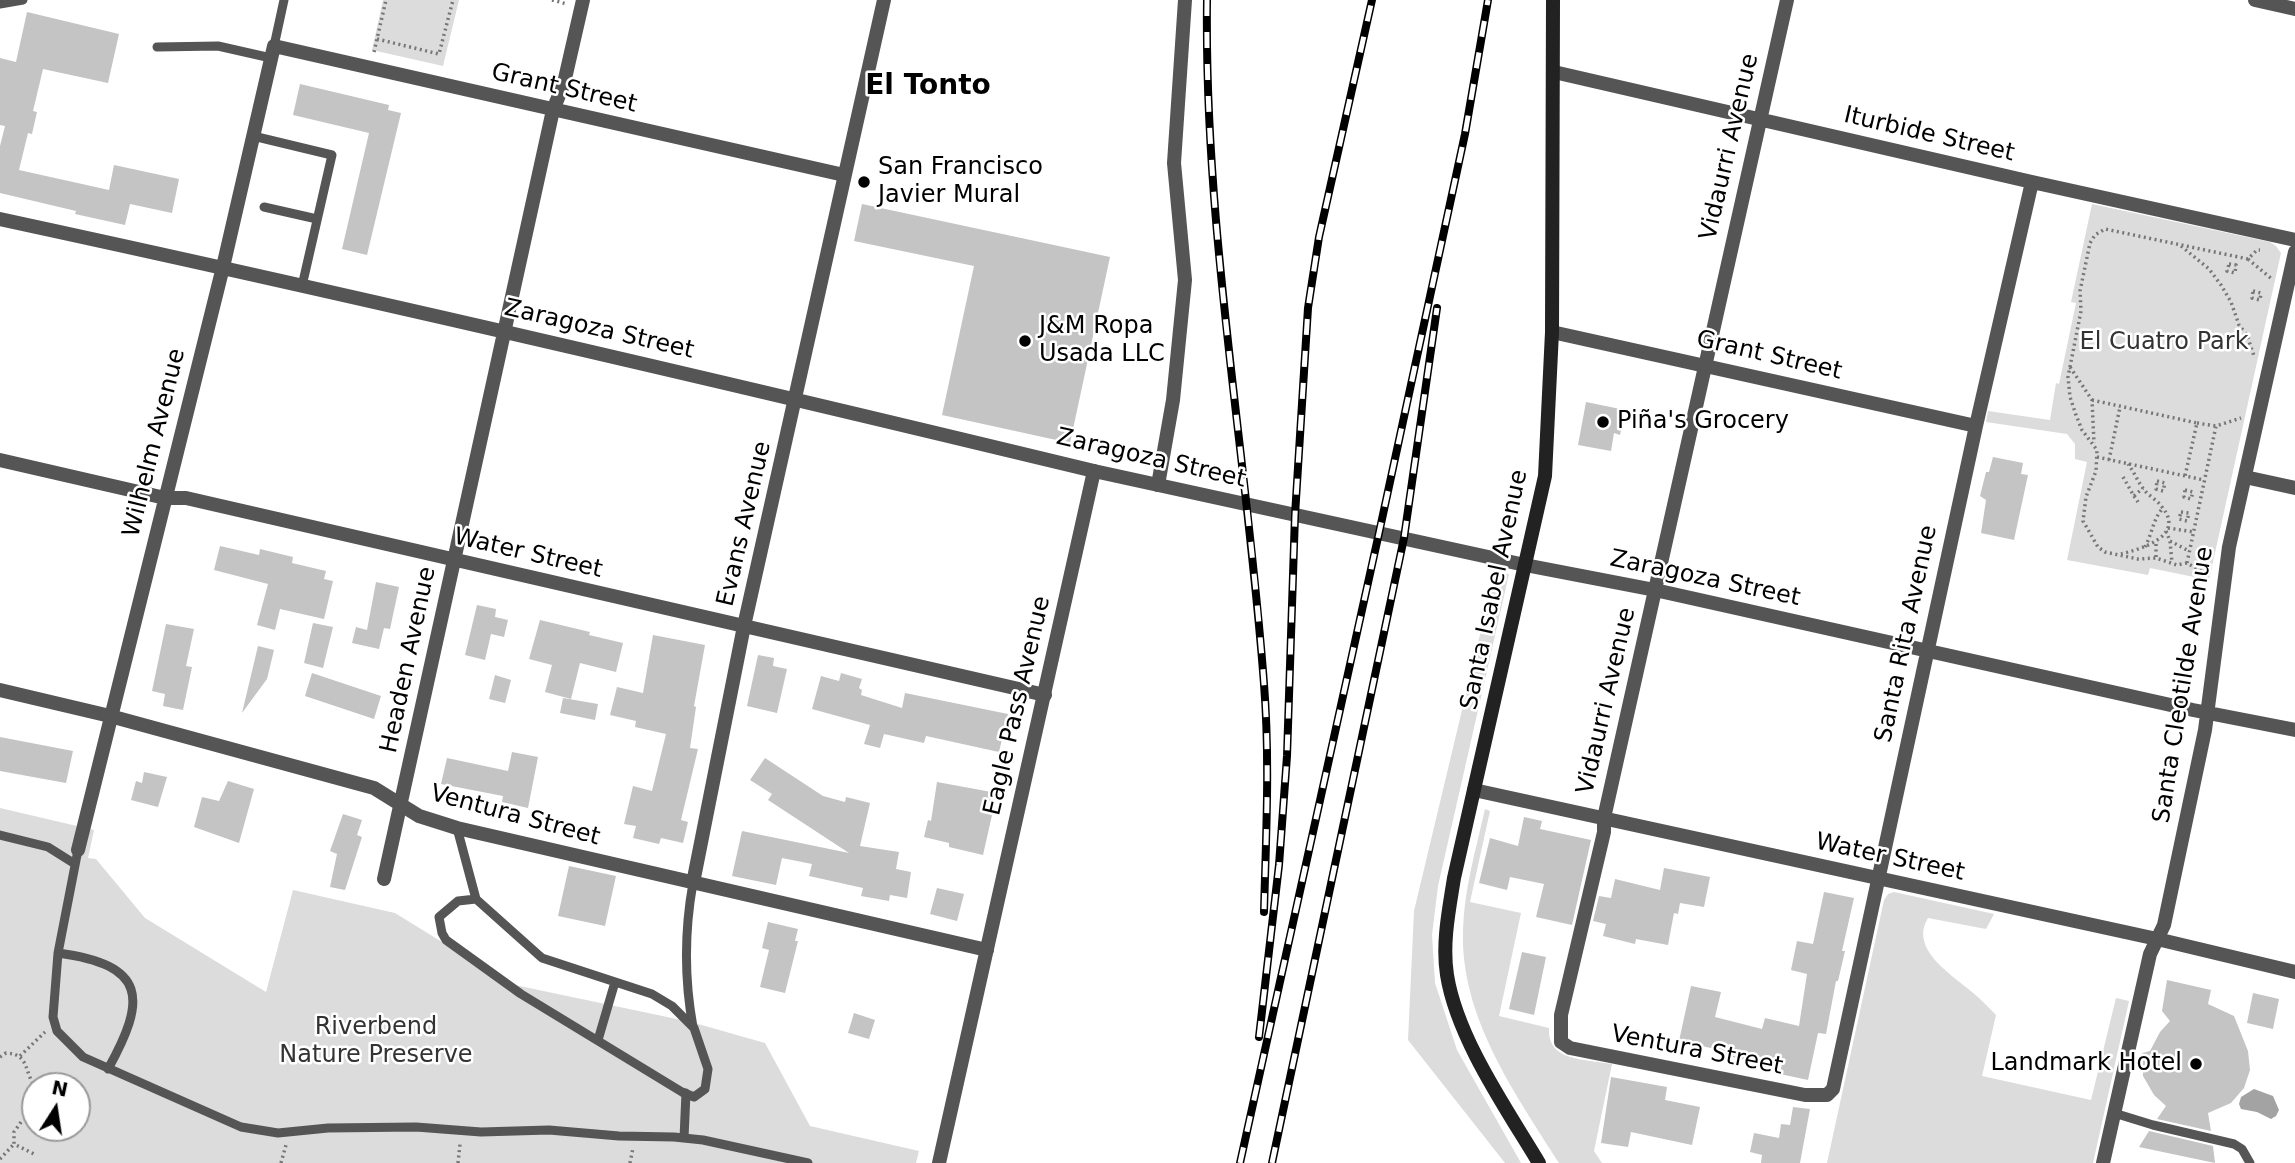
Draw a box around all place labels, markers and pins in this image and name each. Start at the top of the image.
place label: San Francisco Javier Mural [878,154,1043,210]
marker: San Francisco Javier Mural [856,174,872,190]
place label: J&M Ropa Usada LLC [1039,313,1165,369]
marker: J&M Ropa Usada LLC [1017,333,1033,349]
place label: Piña's Grocery [1617,408,1789,436]
marker: Piña's Grocery [1595,414,1611,430]
place label: Landmark Hotel [1990,1050,2182,1078]
marker: Landmark Hotel [2188,1056,2204,1072]

